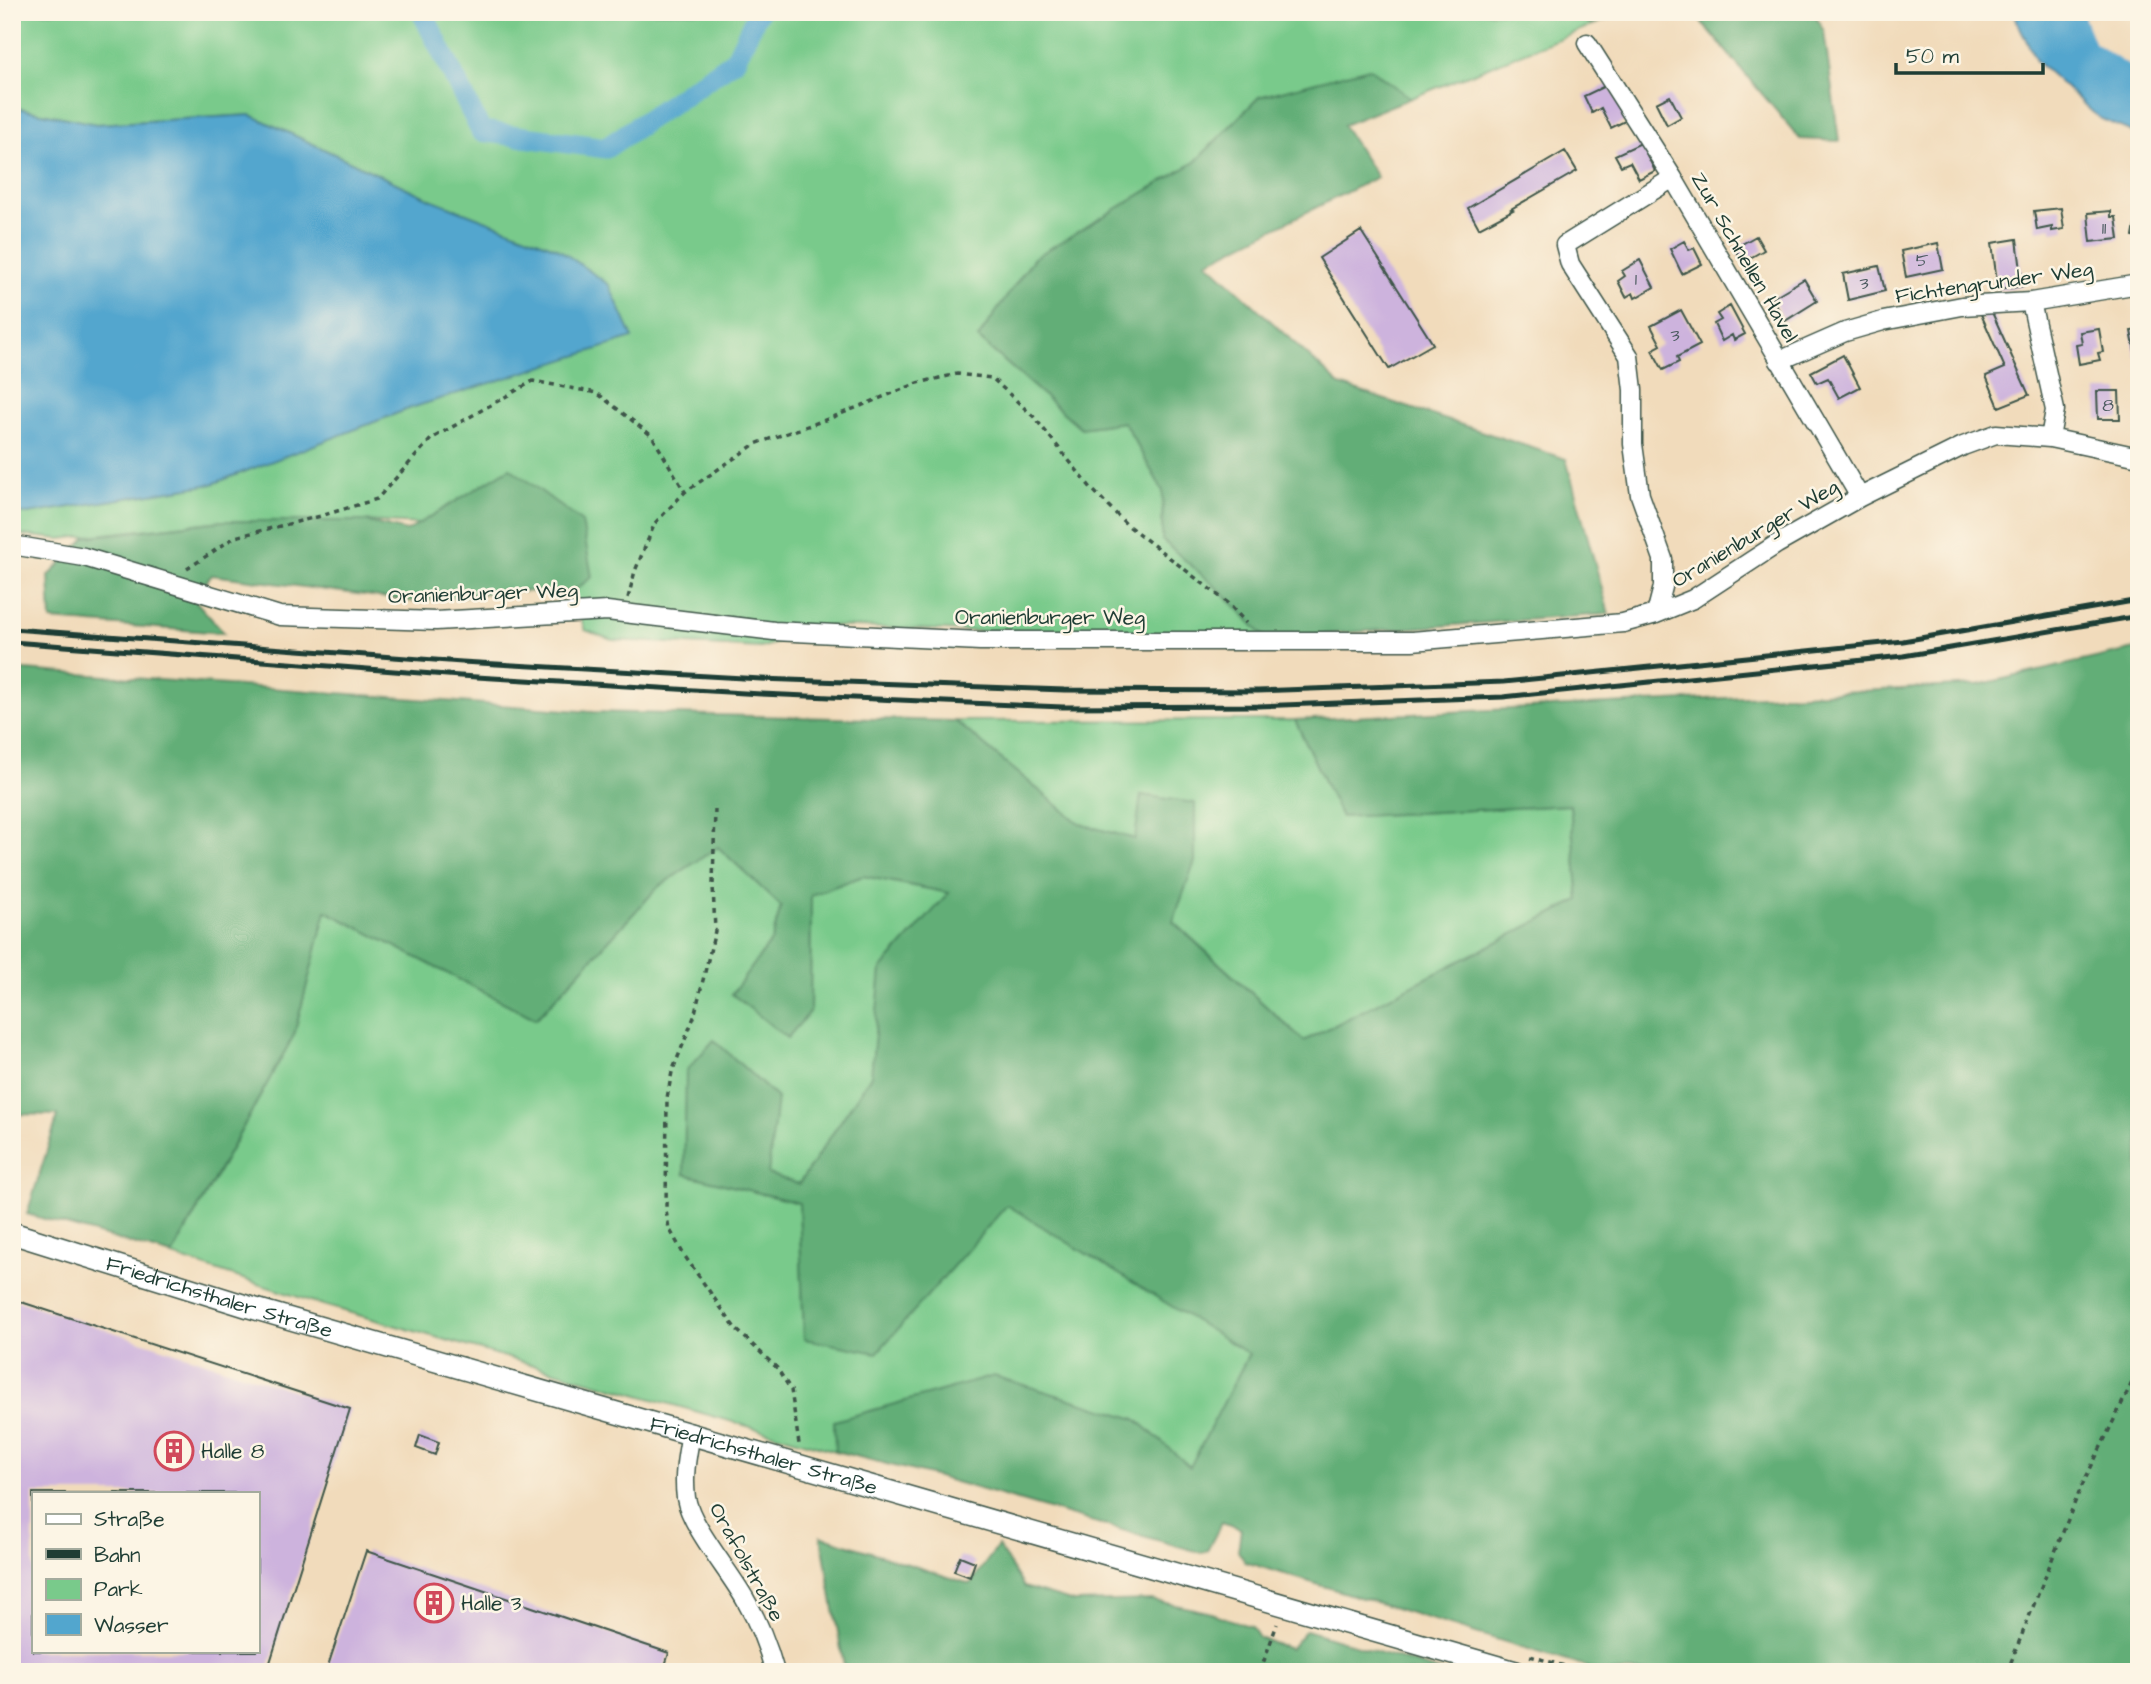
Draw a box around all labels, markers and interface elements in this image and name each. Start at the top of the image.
scale bar [1896,32,2042,76]
text: 50 m [1906,42,1960,71]
street label: Zur Schnellen Havel [1684,167,1805,348]
house number: 11 [2102,216,2106,241]
house number: 5 [1916,248,1929,273]
street label: Fichtengrunder Weg [1893,254,2095,313]
house number: 1 [1635,267,1637,292]
house number: 3 [1859,271,1869,296]
house number: 3 [1670,323,1680,348]
house number: 8 [2102,393,2114,418]
street label: Oranienburger Weg [1666,472,1845,597]
street label: Oranienburger Weg [388,576,579,613]
street label: Oranienburger Weg [955,603,1145,634]
street label: Friedrichsthaler Straße [102,1249,336,1345]
street label: Friedrichsthaler Straße [647,1409,881,1502]
building icon: Halle 8 [153,1430,195,1472]
place label: Halle 8 [201,1437,265,1466]
legend [32,1492,259,1652]
street label: Orafolstraße [702,1498,791,1627]
text: Straße [94,1505,165,1534]
text: Bahn [94,1541,141,1570]
text: Park [94,1575,143,1604]
building icon: Halle 3 [413,1582,455,1624]
place label: Halle 3 [461,1589,522,1618]
text: Wasser [94,1611,169,1640]

